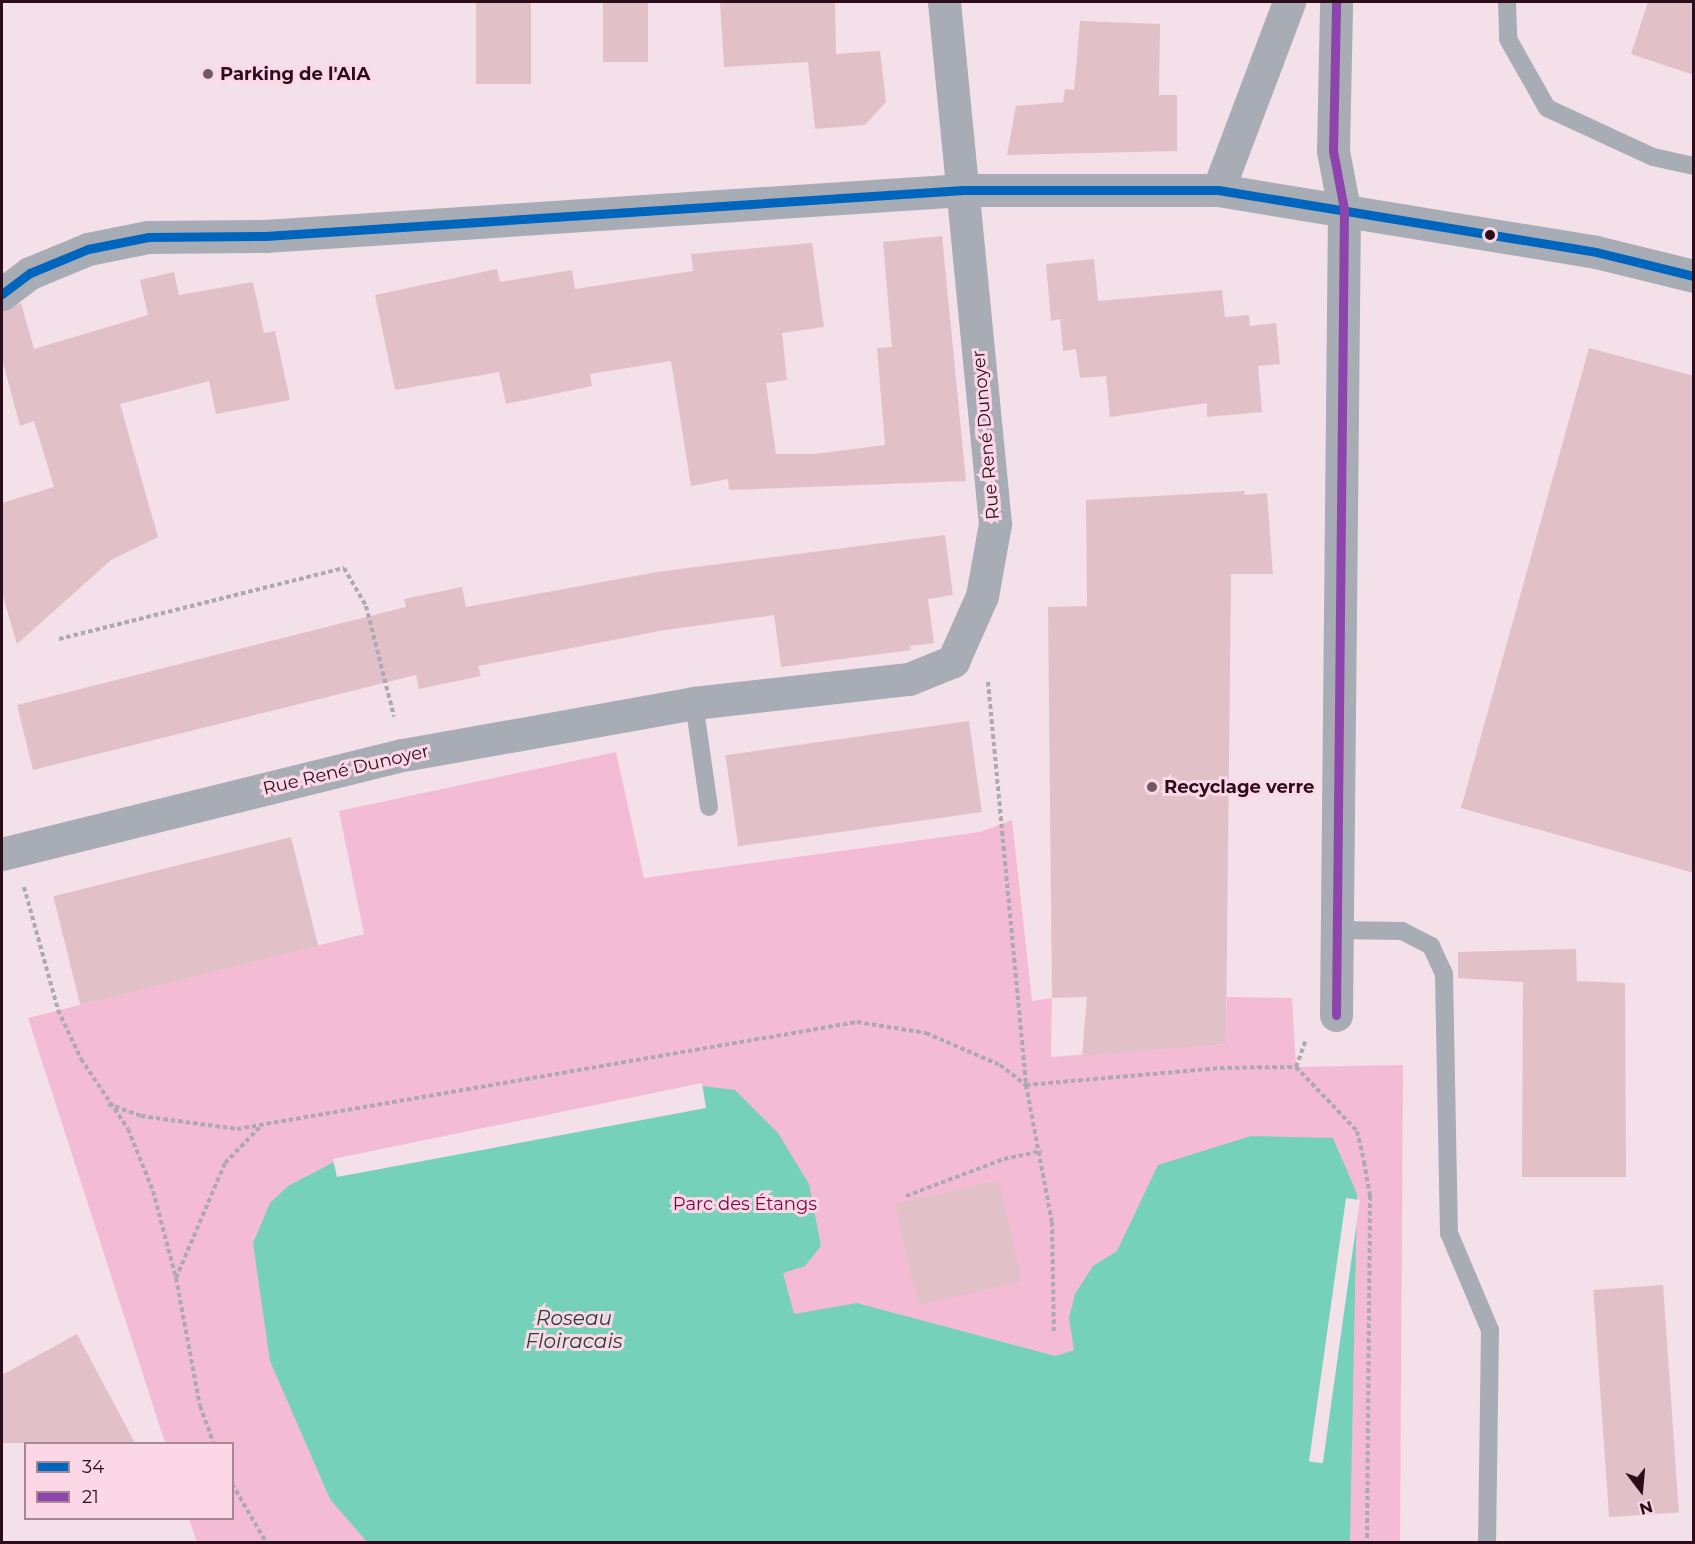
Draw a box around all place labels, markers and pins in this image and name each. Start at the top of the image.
place label: Parking de l'AIA [220,63,370,85]
marker: Parking de l'AIA [201,67,215,81]
unlabelled marker [1484,229,1496,241]
place label: Recyclage verre [1164,776,1314,798]
marker: Recyclage verre [1145,780,1159,794]

